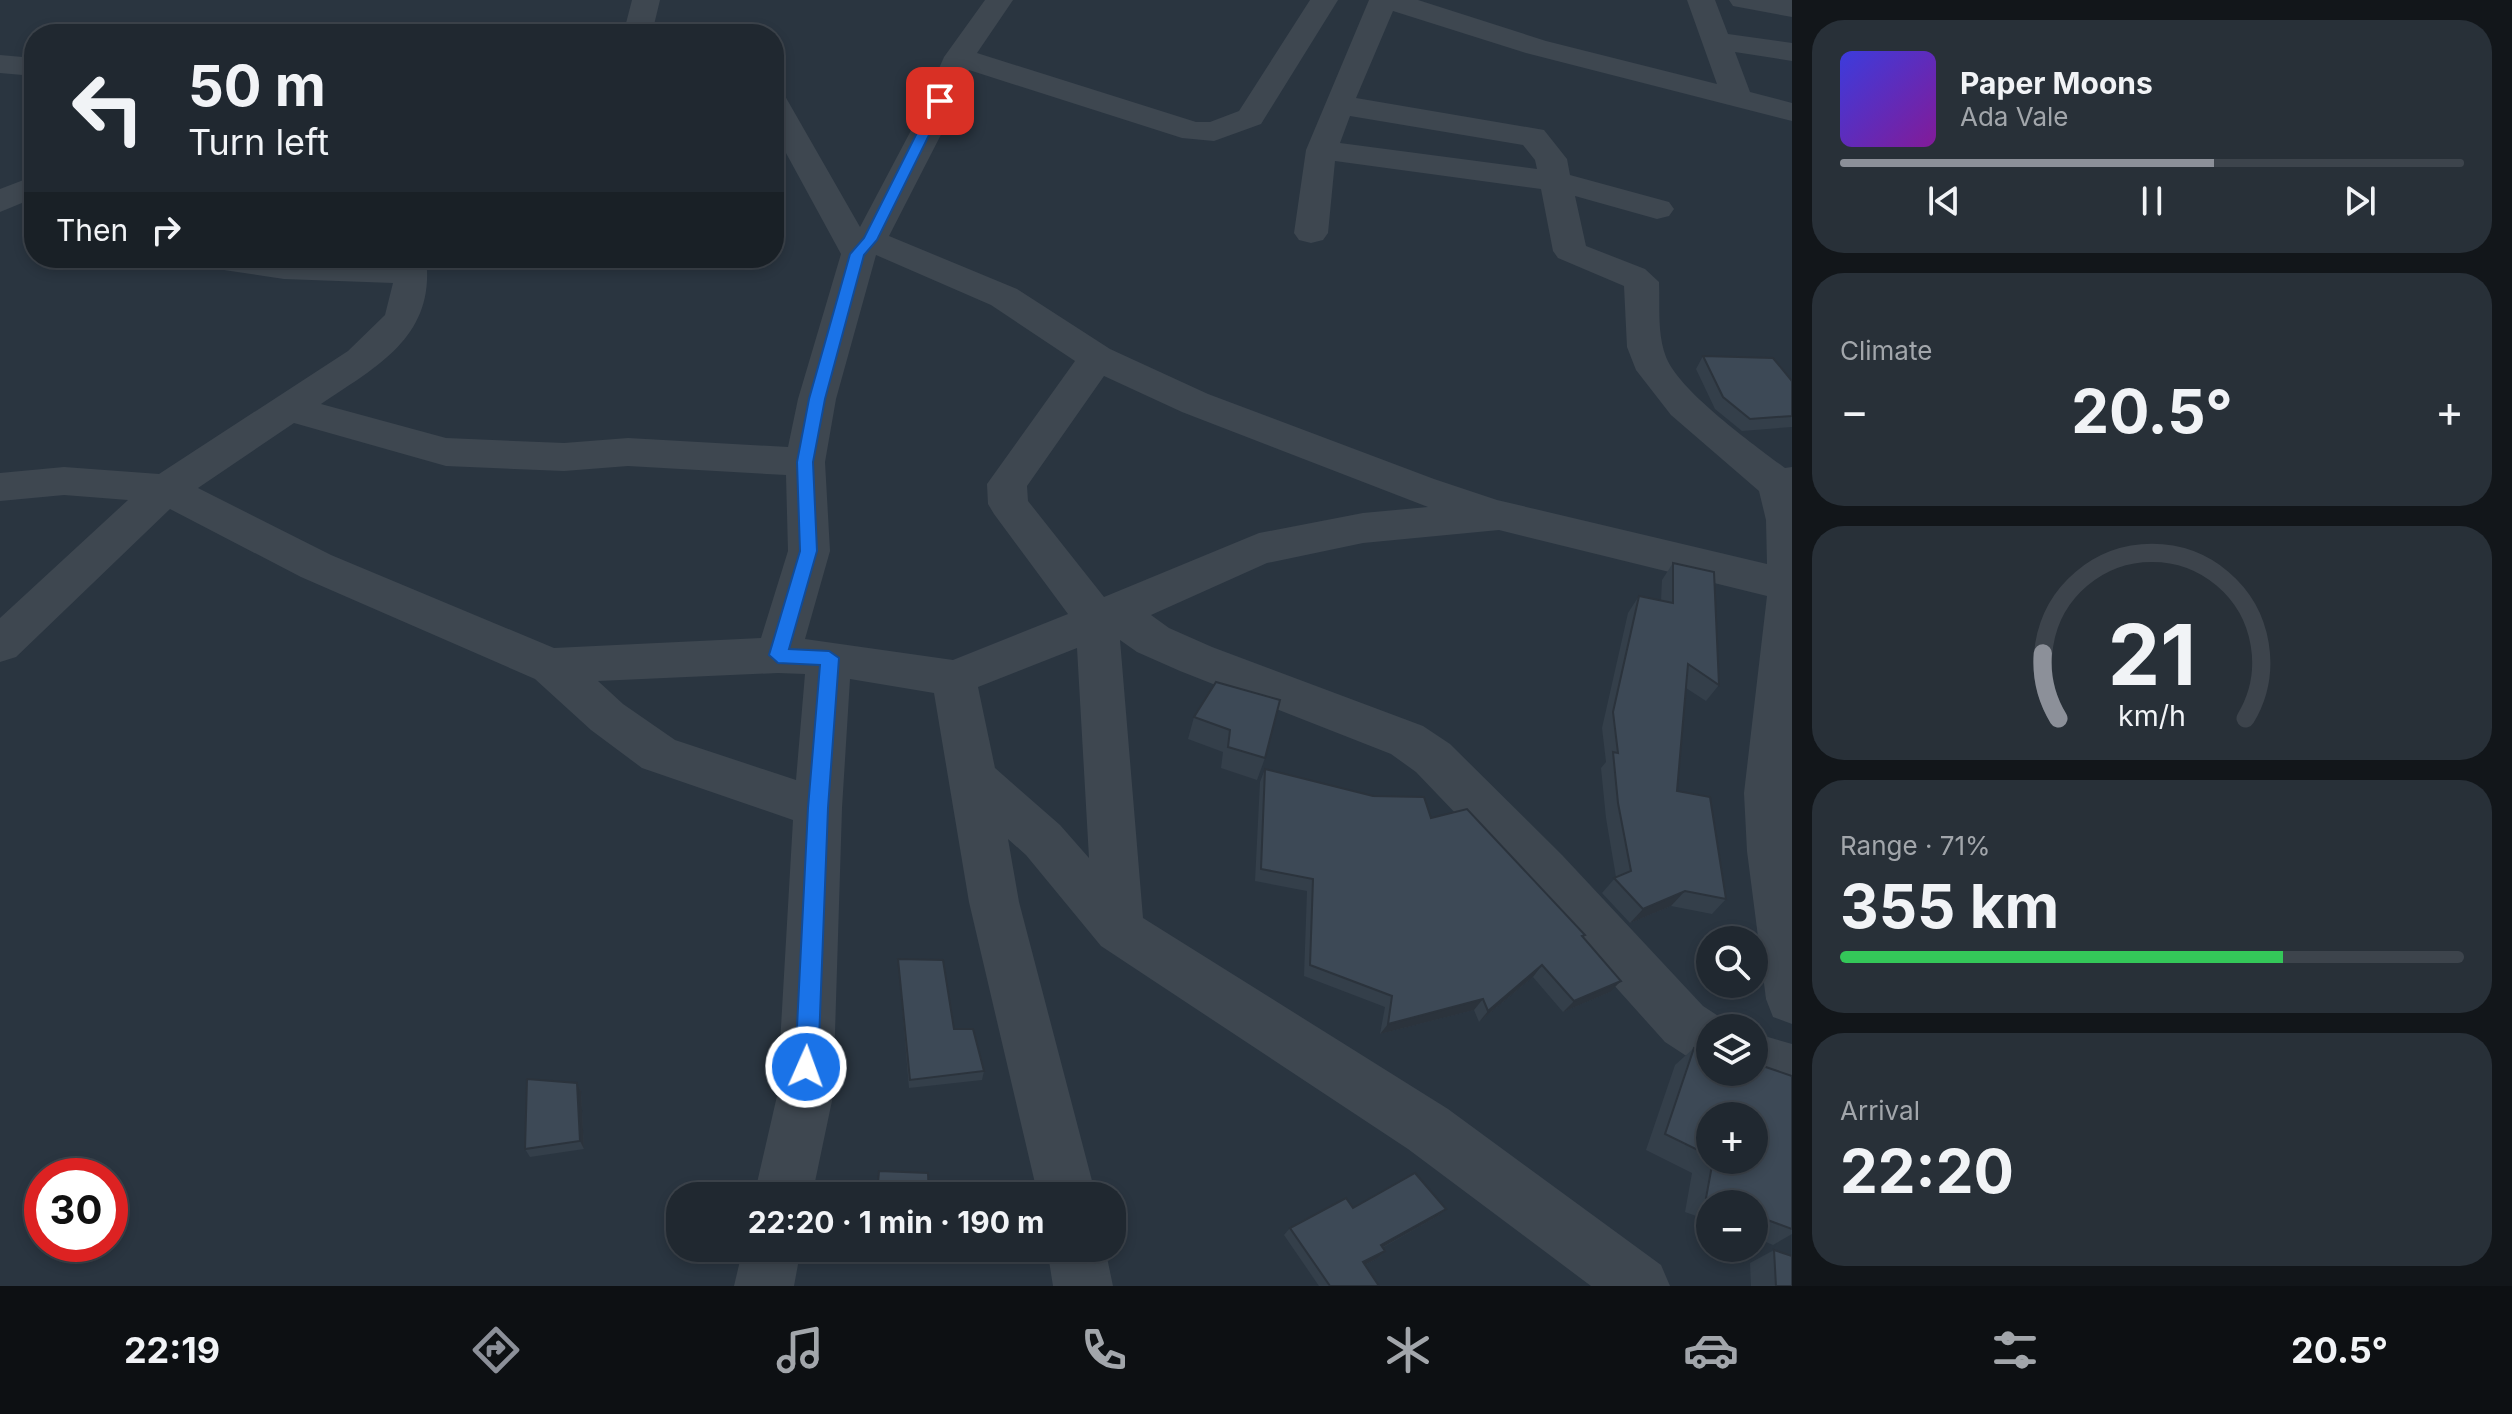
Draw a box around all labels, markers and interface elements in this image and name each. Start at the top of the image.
text: 50 m [188,52,326,120]
icon: left [56,56,160,160]
text: Paper Moons [1960,65,2153,101]
pin [906,67,974,135]
icon: arrive [918,79,962,123]
text: Ada Vale [1960,101,2068,132]
text: Turn left [188,120,329,164]
icon: previous [1922,179,1966,223]
icon: pause [2130,179,2174,223]
icon: next [2338,179,2382,223]
icon: right [144,208,188,252]
text: Then [56,212,128,248]
text: Climate [1840,335,1932,366]
text: 20.5° [2071,375,2233,447]
text: − [1840,384,1869,438]
text: + [2435,384,2464,438]
text: 21 [2108,604,2196,705]
text: km/h [2118,698,2186,733]
text: Range · 71% [1840,830,1991,861]
text: 355 km [1840,870,2059,942]
map controls [1696,926,1768,1262]
button: search [1696,926,1768,998]
button: layers [1696,1014,1768,1086]
position arrow [764,1025,848,1109]
text: Arrival [1840,1095,1920,1126]
button: + [1696,1102,1768,1174]
text: 22:20 [1840,1135,2014,1207]
speed limit sign: 30 [24,1158,128,1262]
button: − [1696,1190,1768,1262]
text: 22:20 · 1 min · 190 m [748,1204,1044,1240]
icon: directions [468,1322,524,1378]
icon: music [772,1322,828,1378]
icon: phone [1076,1322,1132,1378]
icon: climate [1380,1322,1436,1378]
icon: car [1683,1322,1739,1378]
icon: filters [1987,1322,2043,1378]
text: 22:19 [124,1328,220,1372]
text: 20.5° [2291,1328,2388,1372]

